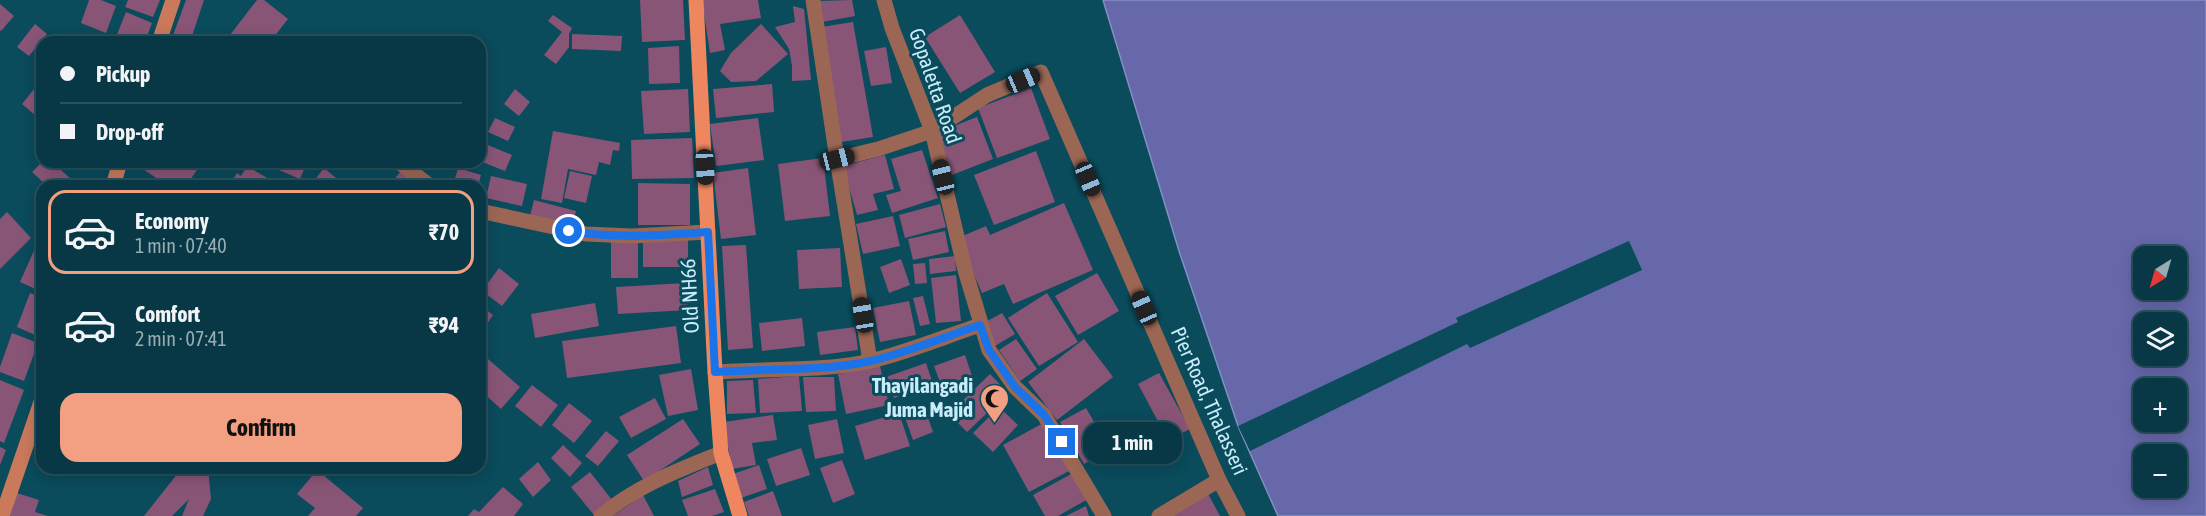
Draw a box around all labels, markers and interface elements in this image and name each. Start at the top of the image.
street label: Gopaletta Road [905,25,967,147]
text: Pickup [96,61,151,87]
car [1003,65,1043,95]
text: Drop-off [96,119,163,145]
car [817,146,857,172]
car [695,149,715,185]
car [930,157,956,197]
car [1073,159,1103,199]
icon: car [63,205,117,259]
text: Economy [135,208,209,234]
route start [555,217,582,244]
text: ₹70 [429,219,459,245]
text: 1 min · 07:40 [135,234,227,257]
north arrow [2133,246,2187,300]
map controls [2133,246,2187,498]
street label: Old NH66 [675,258,703,334]
car [1128,288,1160,328]
car [851,296,875,334]
icon: car [63,298,117,352]
text: Comfort [135,301,200,327]
text: ₹94 [429,312,459,338]
button: layers [2133,312,2187,366]
street label: Pier Road, Thalasseri [1167,323,1253,478]
text: 2 min · 07:41 [135,327,227,350]
place label: Thayilangadi Juma Majid [872,373,973,421]
button: + [2133,378,2187,432]
mosque icon: Thayilangadi Juma Majid [978,382,1010,424]
button: Confirm [60,393,462,462]
callout: 1 min [1083,421,1182,463]
route end [1048,428,1075,455]
text: 1 min [1112,431,1153,454]
button: − [2133,444,2187,498]

